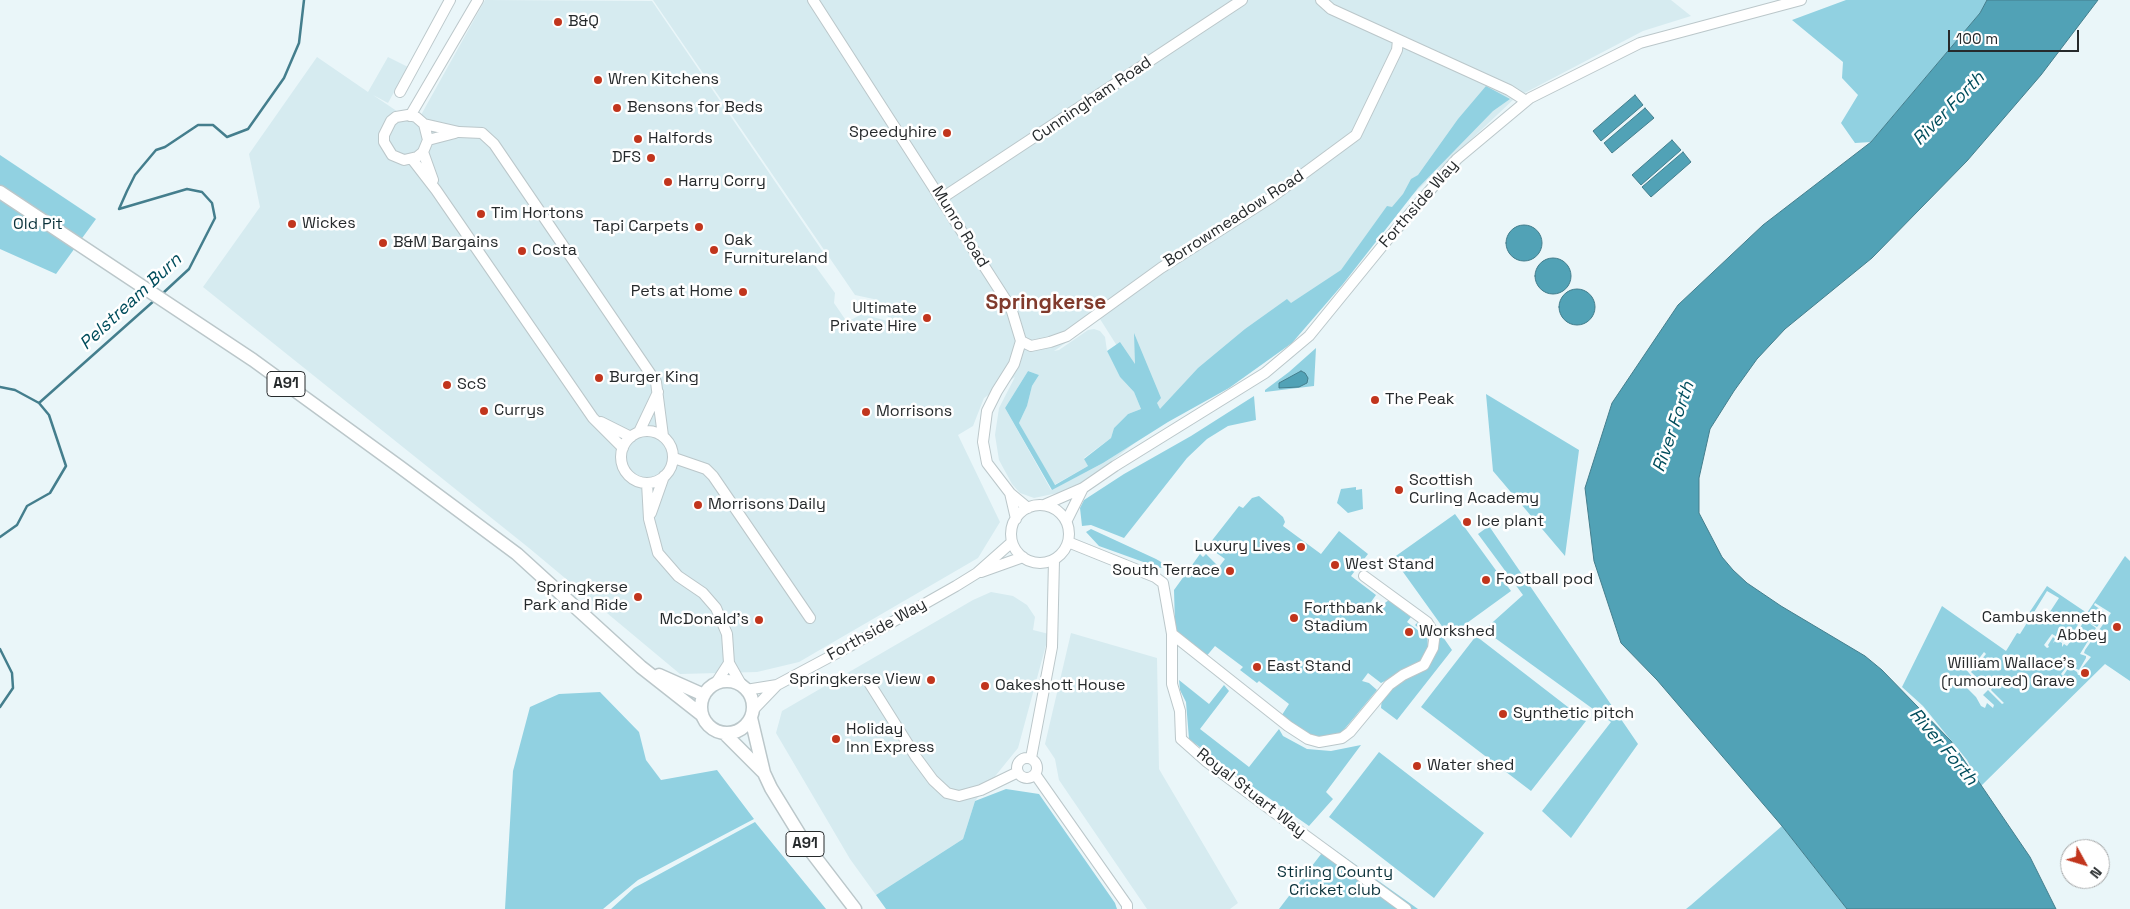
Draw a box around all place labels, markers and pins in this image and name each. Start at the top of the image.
place label: B&Q [568,12,599,32]
marker: B&Q [552,16,564,28]
place label: Wren Kitchens [608,70,719,90]
marker: Wren Kitchens [592,74,604,86]
place label: Bensons for Beds [627,98,763,118]
marker: Bensons for Beds [611,102,623,114]
place label: Speedyhire [849,123,937,143]
marker: Speedyhire [941,127,953,139]
place label: Halfords [648,129,713,149]
marker: Halfords [632,133,644,145]
place label: DFS [612,148,641,168]
marker: DFS [645,152,657,164]
place label: Harry Corry [678,172,766,192]
marker: Harry Corry [662,176,674,188]
place label: Tim Hortons [491,204,584,224]
marker: Tim Hortons [475,208,487,220]
place label: Wickes [302,214,356,234]
place label: Tapi Carpets [593,217,689,237]
marker: Wickes [286,218,298,230]
marker: Tapi Carpets [693,221,705,233]
place label: Oak Furnitureland [724,231,828,269]
place label: B&M Bargains [393,233,498,253]
marker: B&M Bargains [377,237,389,249]
place label: Costa [532,241,577,261]
marker: Oak Furnitureland [708,244,720,256]
marker: Costa [516,245,528,257]
place label: Pets at Home [631,282,733,302]
marker: Pets at Home [737,286,749,298]
place label: Ultimate Private Hire [830,299,917,337]
marker: Ultimate Private Hire [921,312,933,324]
place label: Burger King [609,368,699,388]
marker: Burger King [593,372,605,384]
place label: ScS [457,375,486,395]
marker: ScS [441,379,453,391]
place label: The Peak [1385,390,1454,410]
marker: The Peak [1369,394,1381,406]
place label: Currys [494,401,544,421]
place label: Morrisons [876,402,952,422]
marker: Currys [478,405,490,417]
marker: Morrisons [860,406,872,418]
place label: Scottish Curling Academy [1409,471,1539,509]
marker: Scottish Curling Academy [1393,484,1405,496]
place label: Morrisons Daily [708,495,826,515]
marker: Morrisons Daily [692,499,704,511]
place label: Ice plant [1477,512,1544,532]
marker: Ice plant [1461,516,1473,528]
place label: Luxury Lives [1194,537,1291,557]
marker: Luxury Lives [1295,541,1307,553]
place label: West Stand [1345,555,1434,575]
marker: West Stand [1329,559,1341,571]
place label: South Terrace [1112,561,1220,581]
marker: South Terrace [1224,565,1236,577]
place label: Football pod [1496,570,1593,590]
marker: Football pod [1480,574,1492,586]
place label: Springkerse Park and Ride [523,578,628,616]
marker: Springkerse Park and Ride [632,591,644,603]
place label: Forthbank Stadium [1304,599,1384,637]
place label: Cambuskenneth Abbey [1982,608,2107,646]
place label: McDonald's [659,610,749,630]
marker: Forthbank Stadium [1288,612,1300,624]
marker: McDonald's [753,614,765,626]
marker: Cambuskenneth Abbey [2111,621,2123,633]
place label: Workshed [1419,622,1495,642]
marker: Workshed [1403,626,1415,638]
place label: William Wallace's (rumoured) Grave [1941,654,2075,692]
place label: East Stand [1267,657,1351,677]
marker: East Stand [1251,661,1263,673]
marker: William Wallace's (rumoured) Grave [2079,667,2091,679]
place label: Springkerse View [789,670,921,690]
marker: Springkerse View [925,674,937,686]
place label: Oakeshott House [995,676,1125,696]
marker: Oakeshott House [979,680,991,692]
place label: Synthetic pitch [1513,704,1634,724]
marker: Synthetic pitch [1497,708,1509,720]
place label: Holiday Inn Express [846,720,935,758]
marker: Holiday Inn Express [830,733,842,745]
place label: Water shed [1427,756,1514,776]
marker: Water shed [1411,760,1423,772]

